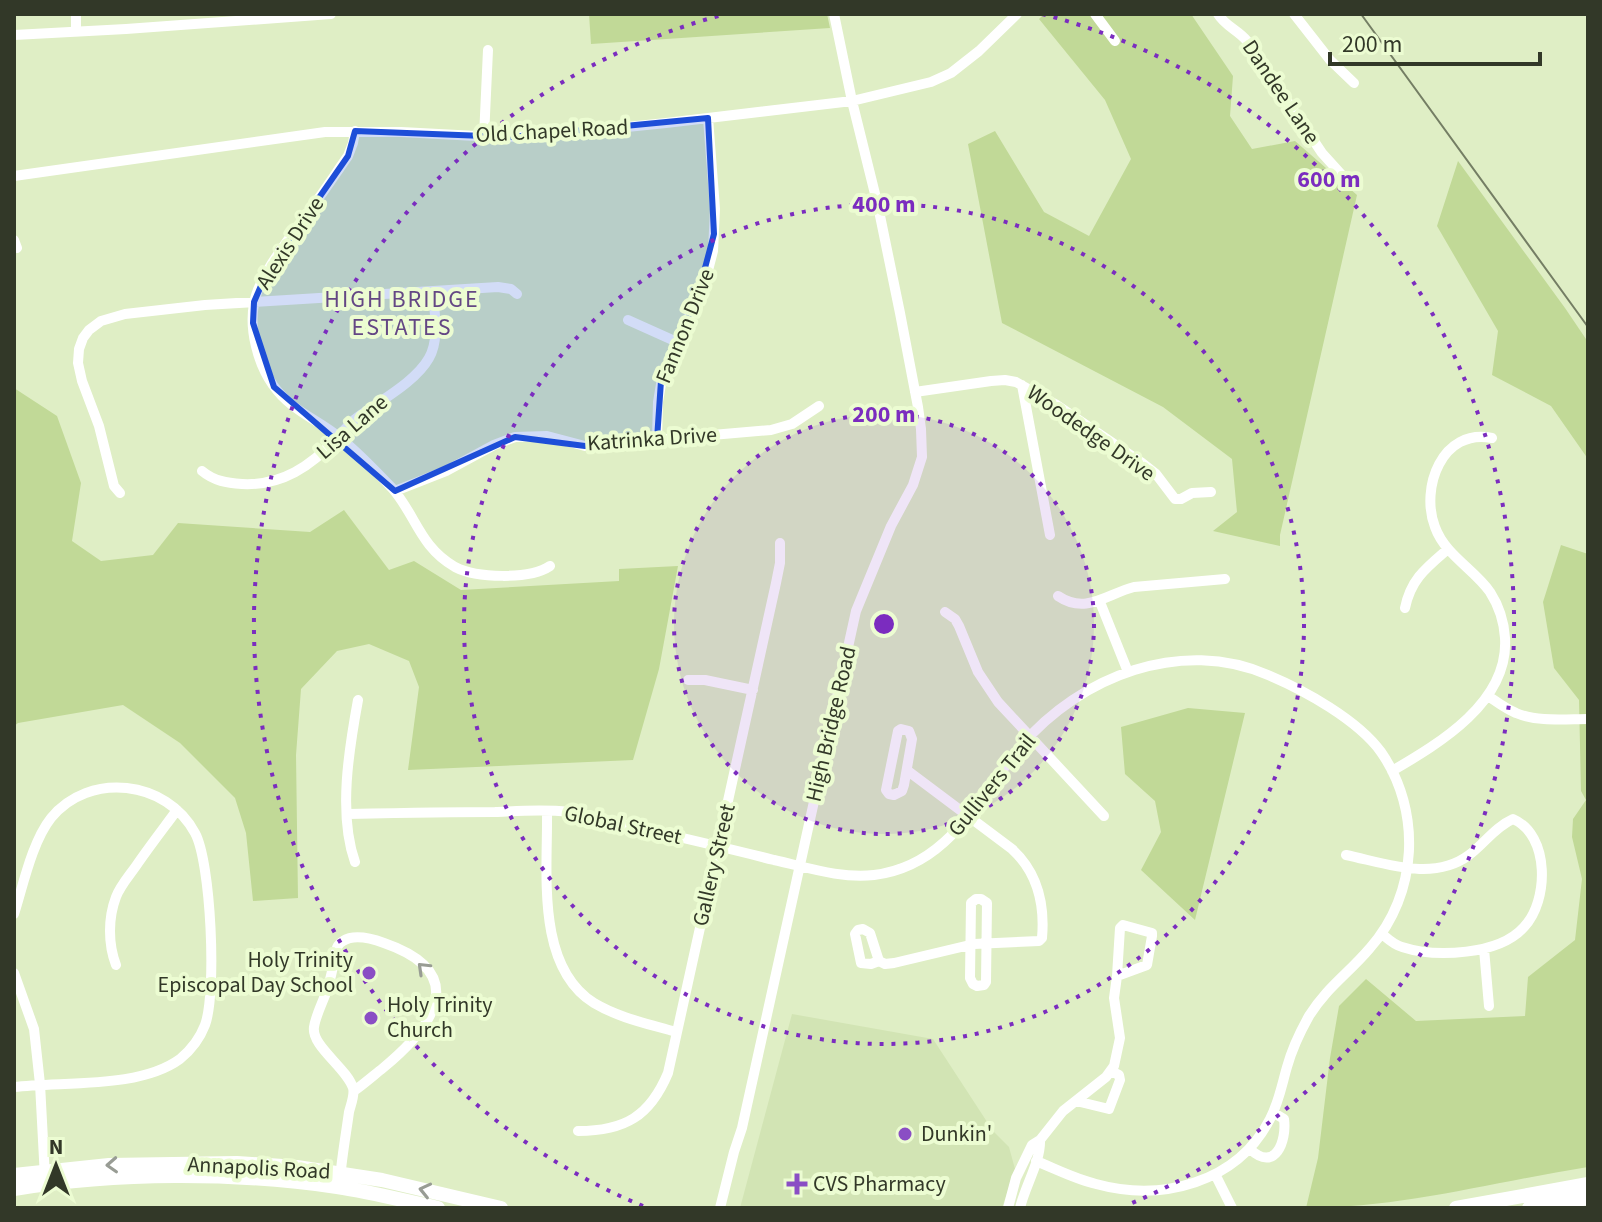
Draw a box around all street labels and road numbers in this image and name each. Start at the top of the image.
street label: Dandee Lane [1234,33,1328,151]
street label: Old Chapel Road [475,111,629,151]
street label: Alexis Drive [248,190,332,296]
street label: Fannon Drive [647,264,723,388]
street label: Woodedge Drive [1020,377,1162,489]
street label: Lisa Lane [309,387,395,467]
street label: Katrinka Drive [586,419,718,459]
street label: High Bridge Road [798,643,864,805]
street label: Gullivers Trail [940,727,1044,843]
street label: Global Street [561,797,685,853]
street label: Gallery Street [684,800,744,929]
street label: Annapolis Road [187,1148,331,1188]

